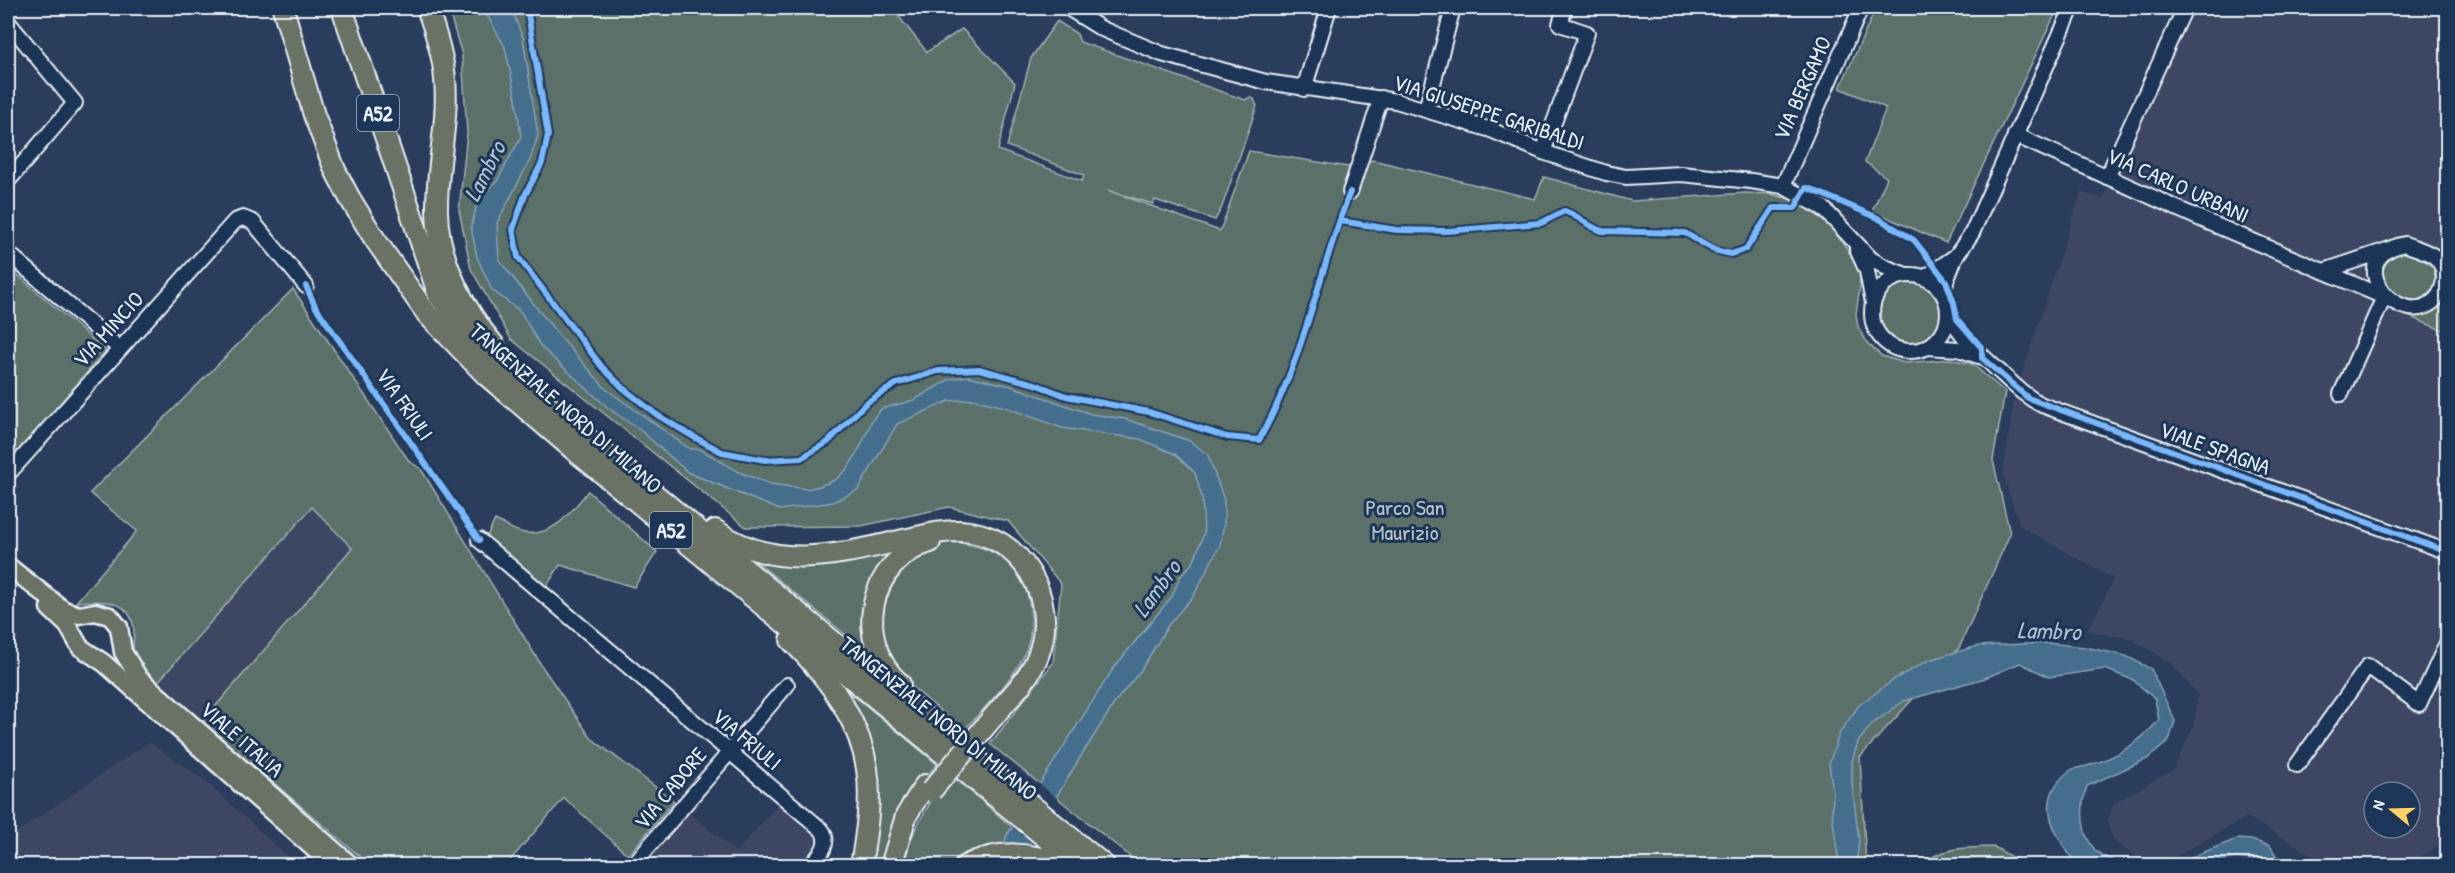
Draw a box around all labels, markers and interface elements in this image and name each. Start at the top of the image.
street label: VIA BERGAMO [1766,31,1838,145]
street label: VIA GIUSEPPE GARIBALDI [1390,67,1588,157]
road number: A52 [357,95,399,131]
water label: Lambro [455,133,514,207]
street label: VIA CARLO URBANI [2102,140,2254,230]
street label: VIA MINCIO [66,284,150,374]
street label: TANGENZIALE NORD DI MILANO [463,316,669,500]
street label: VIA FRIULI [369,362,441,446]
street label: VIALE SPAGNA [2156,414,2275,482]
park label: Parco San Maurizio [1366,492,1444,547]
road number: A52 [650,512,692,548]
water label: Lambro [1124,551,1189,623]
water label: Lambro [2017,613,2084,647]
street label: TANGENZIALE NORD DI MILANO [834,629,1044,807]
street label: VIALE ITALIA [194,694,290,784]
street label: VIA FRIULI [706,701,788,777]
street label: VIA CADORE [627,740,713,835]
north arrow [2362,780,2422,840]
text: N [2366,797,2390,813]

